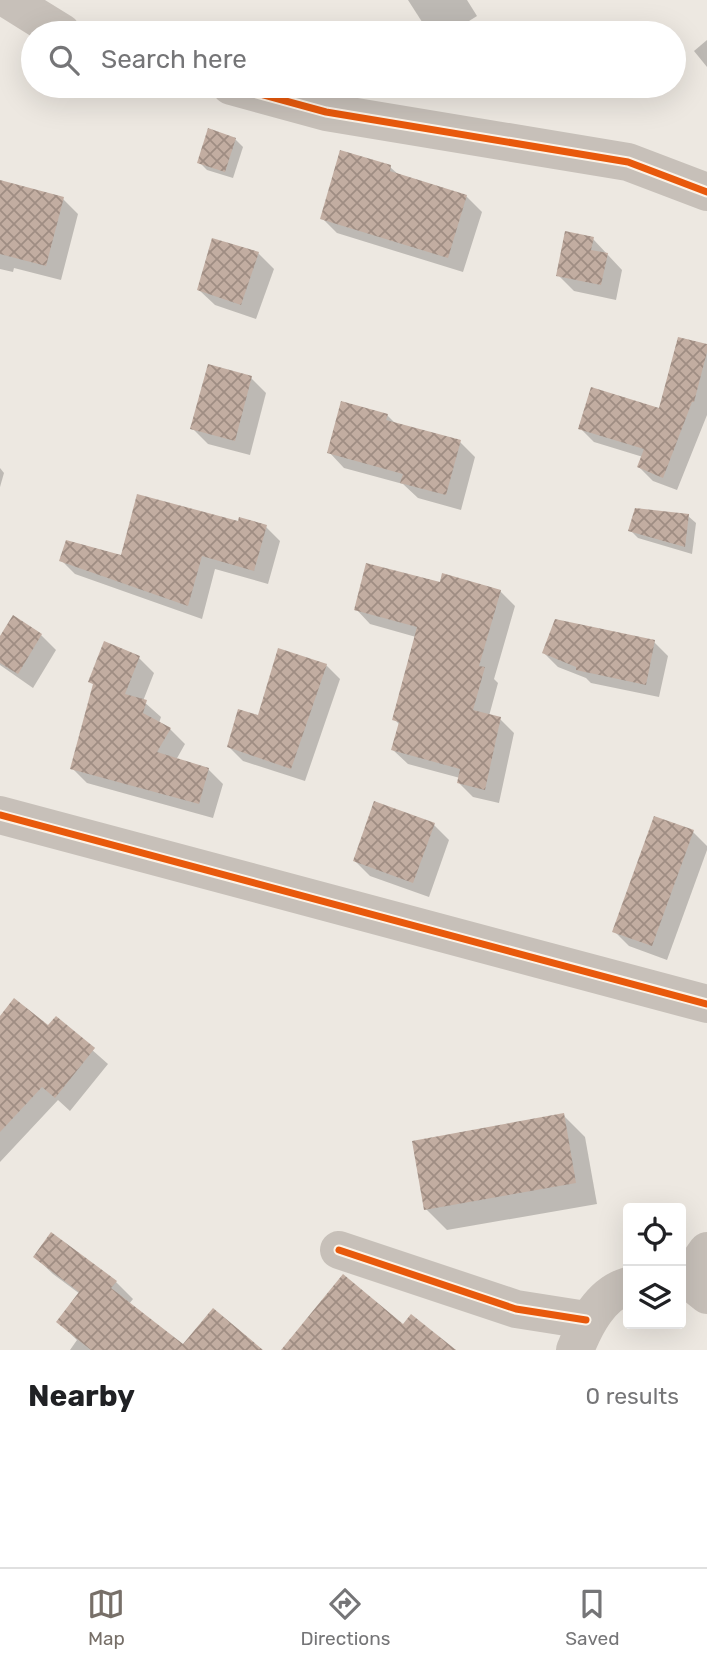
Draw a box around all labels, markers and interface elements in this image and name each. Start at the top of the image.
search box [21,21,686,98]
icon: search [45,41,83,79]
text: Search here [101,44,247,75]
map controls [623,1203,686,1329]
button: locate [623,1203,686,1266]
button: layers [623,1266,686,1329]
text: Nearby [28,1378,135,1414]
text: 0 results [585,1382,679,1410]
tab: Map [87,1585,125,1650]
tab: Directions [300,1585,390,1650]
tab: Saved [565,1585,620,1650]

